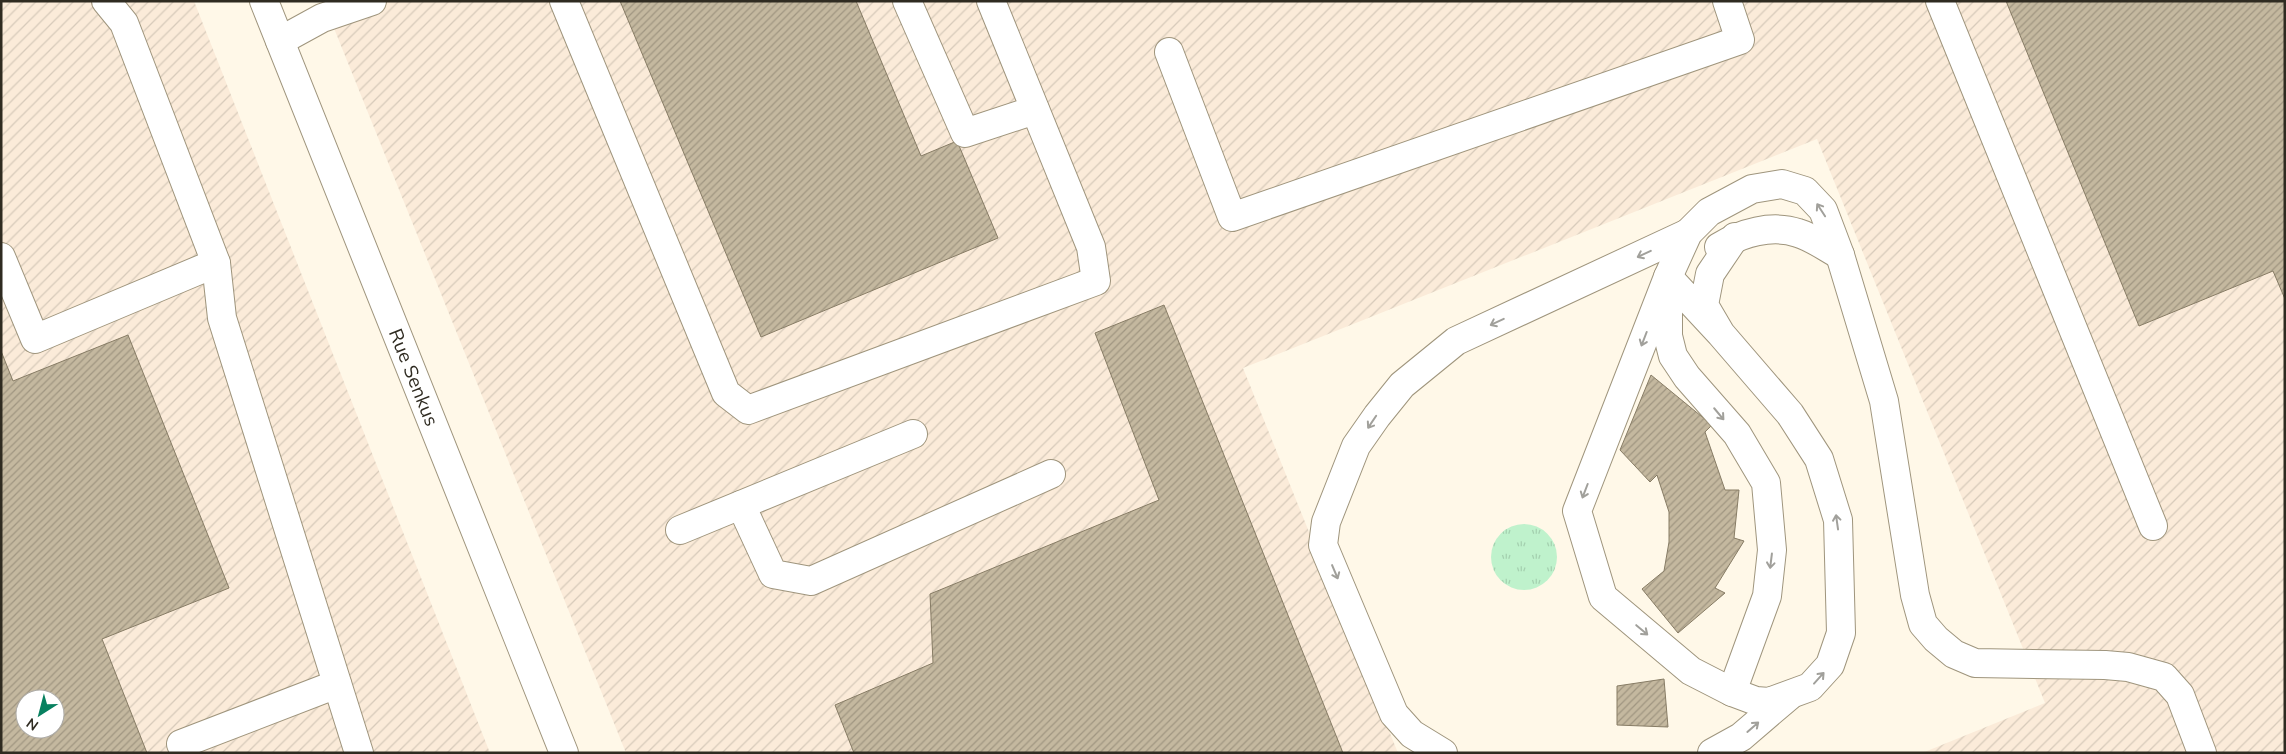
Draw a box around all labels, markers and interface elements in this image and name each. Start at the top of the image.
one-way arrow [1816,204,1826,218]
one-way arrow [1637,249,1652,259]
one-way arrow [1490,318,1505,327]
street label: Rue Senkus [384,325,444,429]
one-way arrow [1638,331,1648,346]
one-way arrow [1713,407,1725,420]
one-way arrow [1367,415,1377,429]
one-way arrow [1580,482,1589,498]
one-way arrow [1832,514,1842,530]
one-way arrow [1766,553,1776,569]
one-way arrow [1330,564,1340,579]
one-way arrow [1635,624,1648,635]
one-way arrow [1813,672,1825,685]
north arrow [15,689,65,739]
text: N [23,714,42,735]
one-way arrow [1746,721,1759,732]

